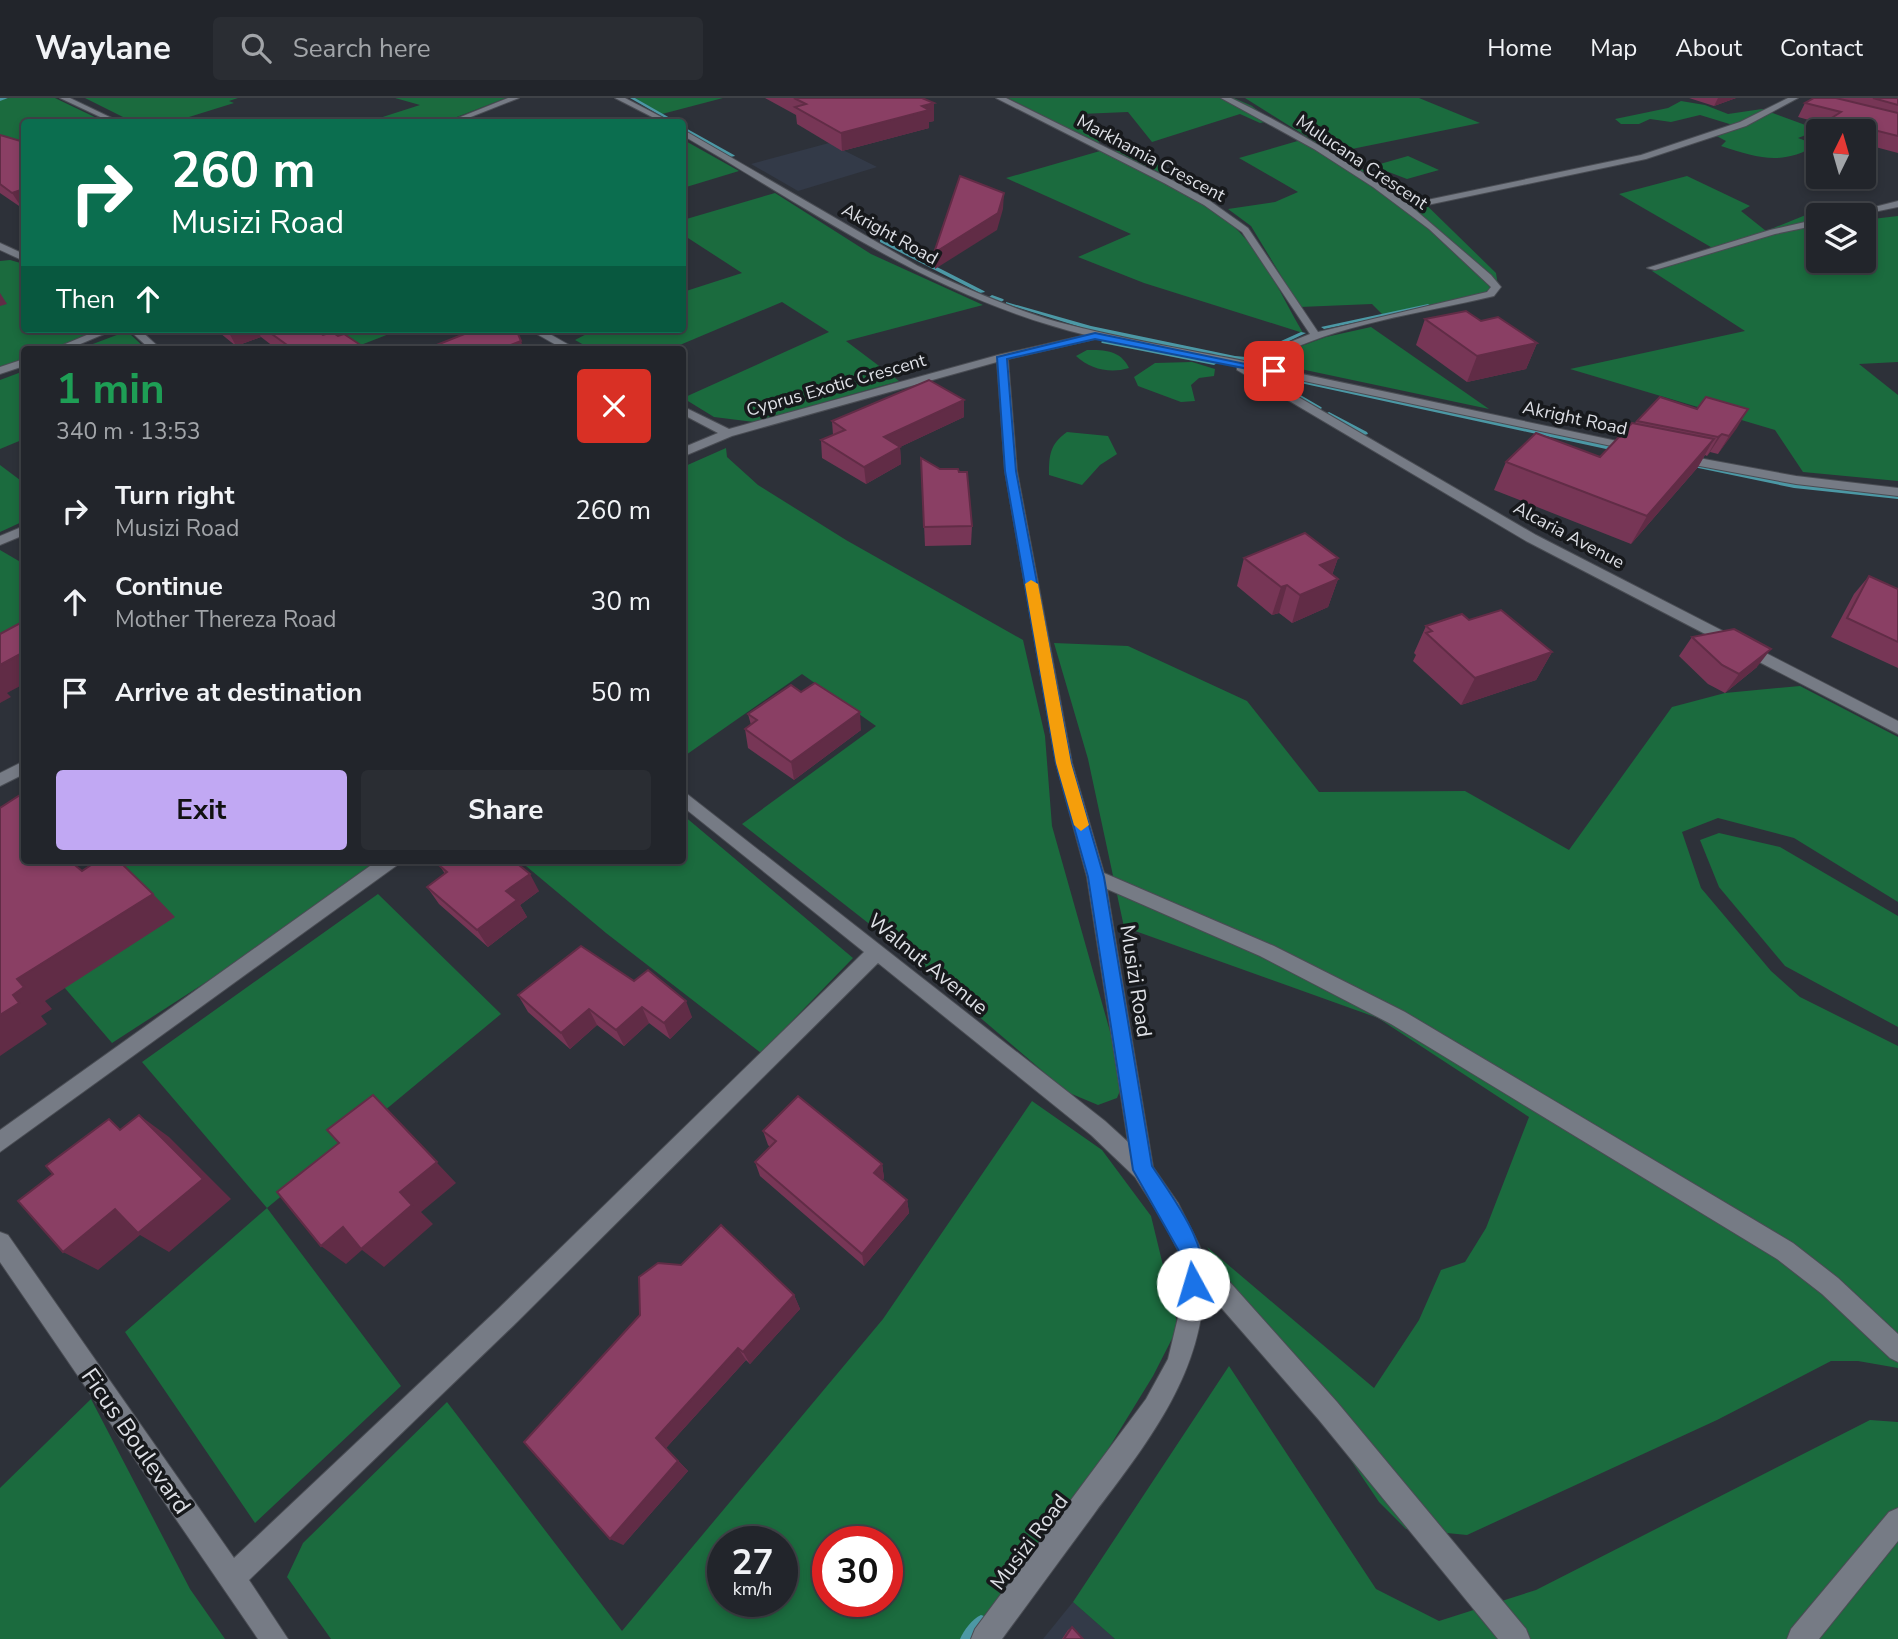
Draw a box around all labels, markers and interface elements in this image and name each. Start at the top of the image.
search box [213,17,703,80]
text: Waylane [35,26,171,71]
icon: search [237,29,275,67]
text: Search here [293,31,431,66]
text: Home [1487,32,1552,64]
text: Map [1590,32,1637,64]
text: About [1675,32,1742,64]
text: Contact [1780,32,1863,64]
street label: Markhamia Crescent [1073,109,1230,208]
street label: Mulucana Crescent [1291,109,1433,215]
north arrow [1806,119,1876,189]
map controls [1806,119,1876,273]
text: 260 m [171,137,315,204]
icon: right [56,147,147,238]
street label: Akright Road [838,198,942,270]
text: Musizi Road [171,201,344,244]
button: layers [1806,203,1876,273]
icon: ahead [129,280,167,318]
text: Then [56,282,115,317]
pin [1244,341,1304,401]
street label: Cyprus Exotic Crescent [744,348,929,422]
icon: arrive [1255,352,1293,390]
text: 1 min [56,361,165,418]
button: close [577,369,651,443]
street label: Akright Road [1521,395,1629,441]
text: 340 m · 13:53 [56,416,201,447]
text: Turn right [115,478,234,513]
icon: right [56,492,94,530]
text: 260 m [575,493,651,528]
street label: Alcaria Avenue [1509,496,1629,574]
text: Musizi Road [115,513,239,544]
text: Continue [115,569,223,604]
icon: ahead [56,583,94,621]
text: 30 m [591,584,651,619]
text: Mother Thereza Road [115,604,336,635]
icon: arrive [56,674,94,712]
text: Arrive at destination [115,675,362,710]
text: 50 m [591,675,651,710]
button: Exit [56,770,347,850]
button: Share [361,770,651,850]
street label: Walnut Avenue [862,907,994,1021]
street label: Musizi Road [1113,923,1159,1039]
position arrow [1156,1247,1230,1321]
street label: Ficus Boulevard [74,1362,198,1520]
street label: Musizi Road [984,1488,1074,1596]
speed limit sign: 30 [812,1526,903,1617]
text: 27 [731,1539,774,1586]
text: km/h [733,1577,772,1601]

